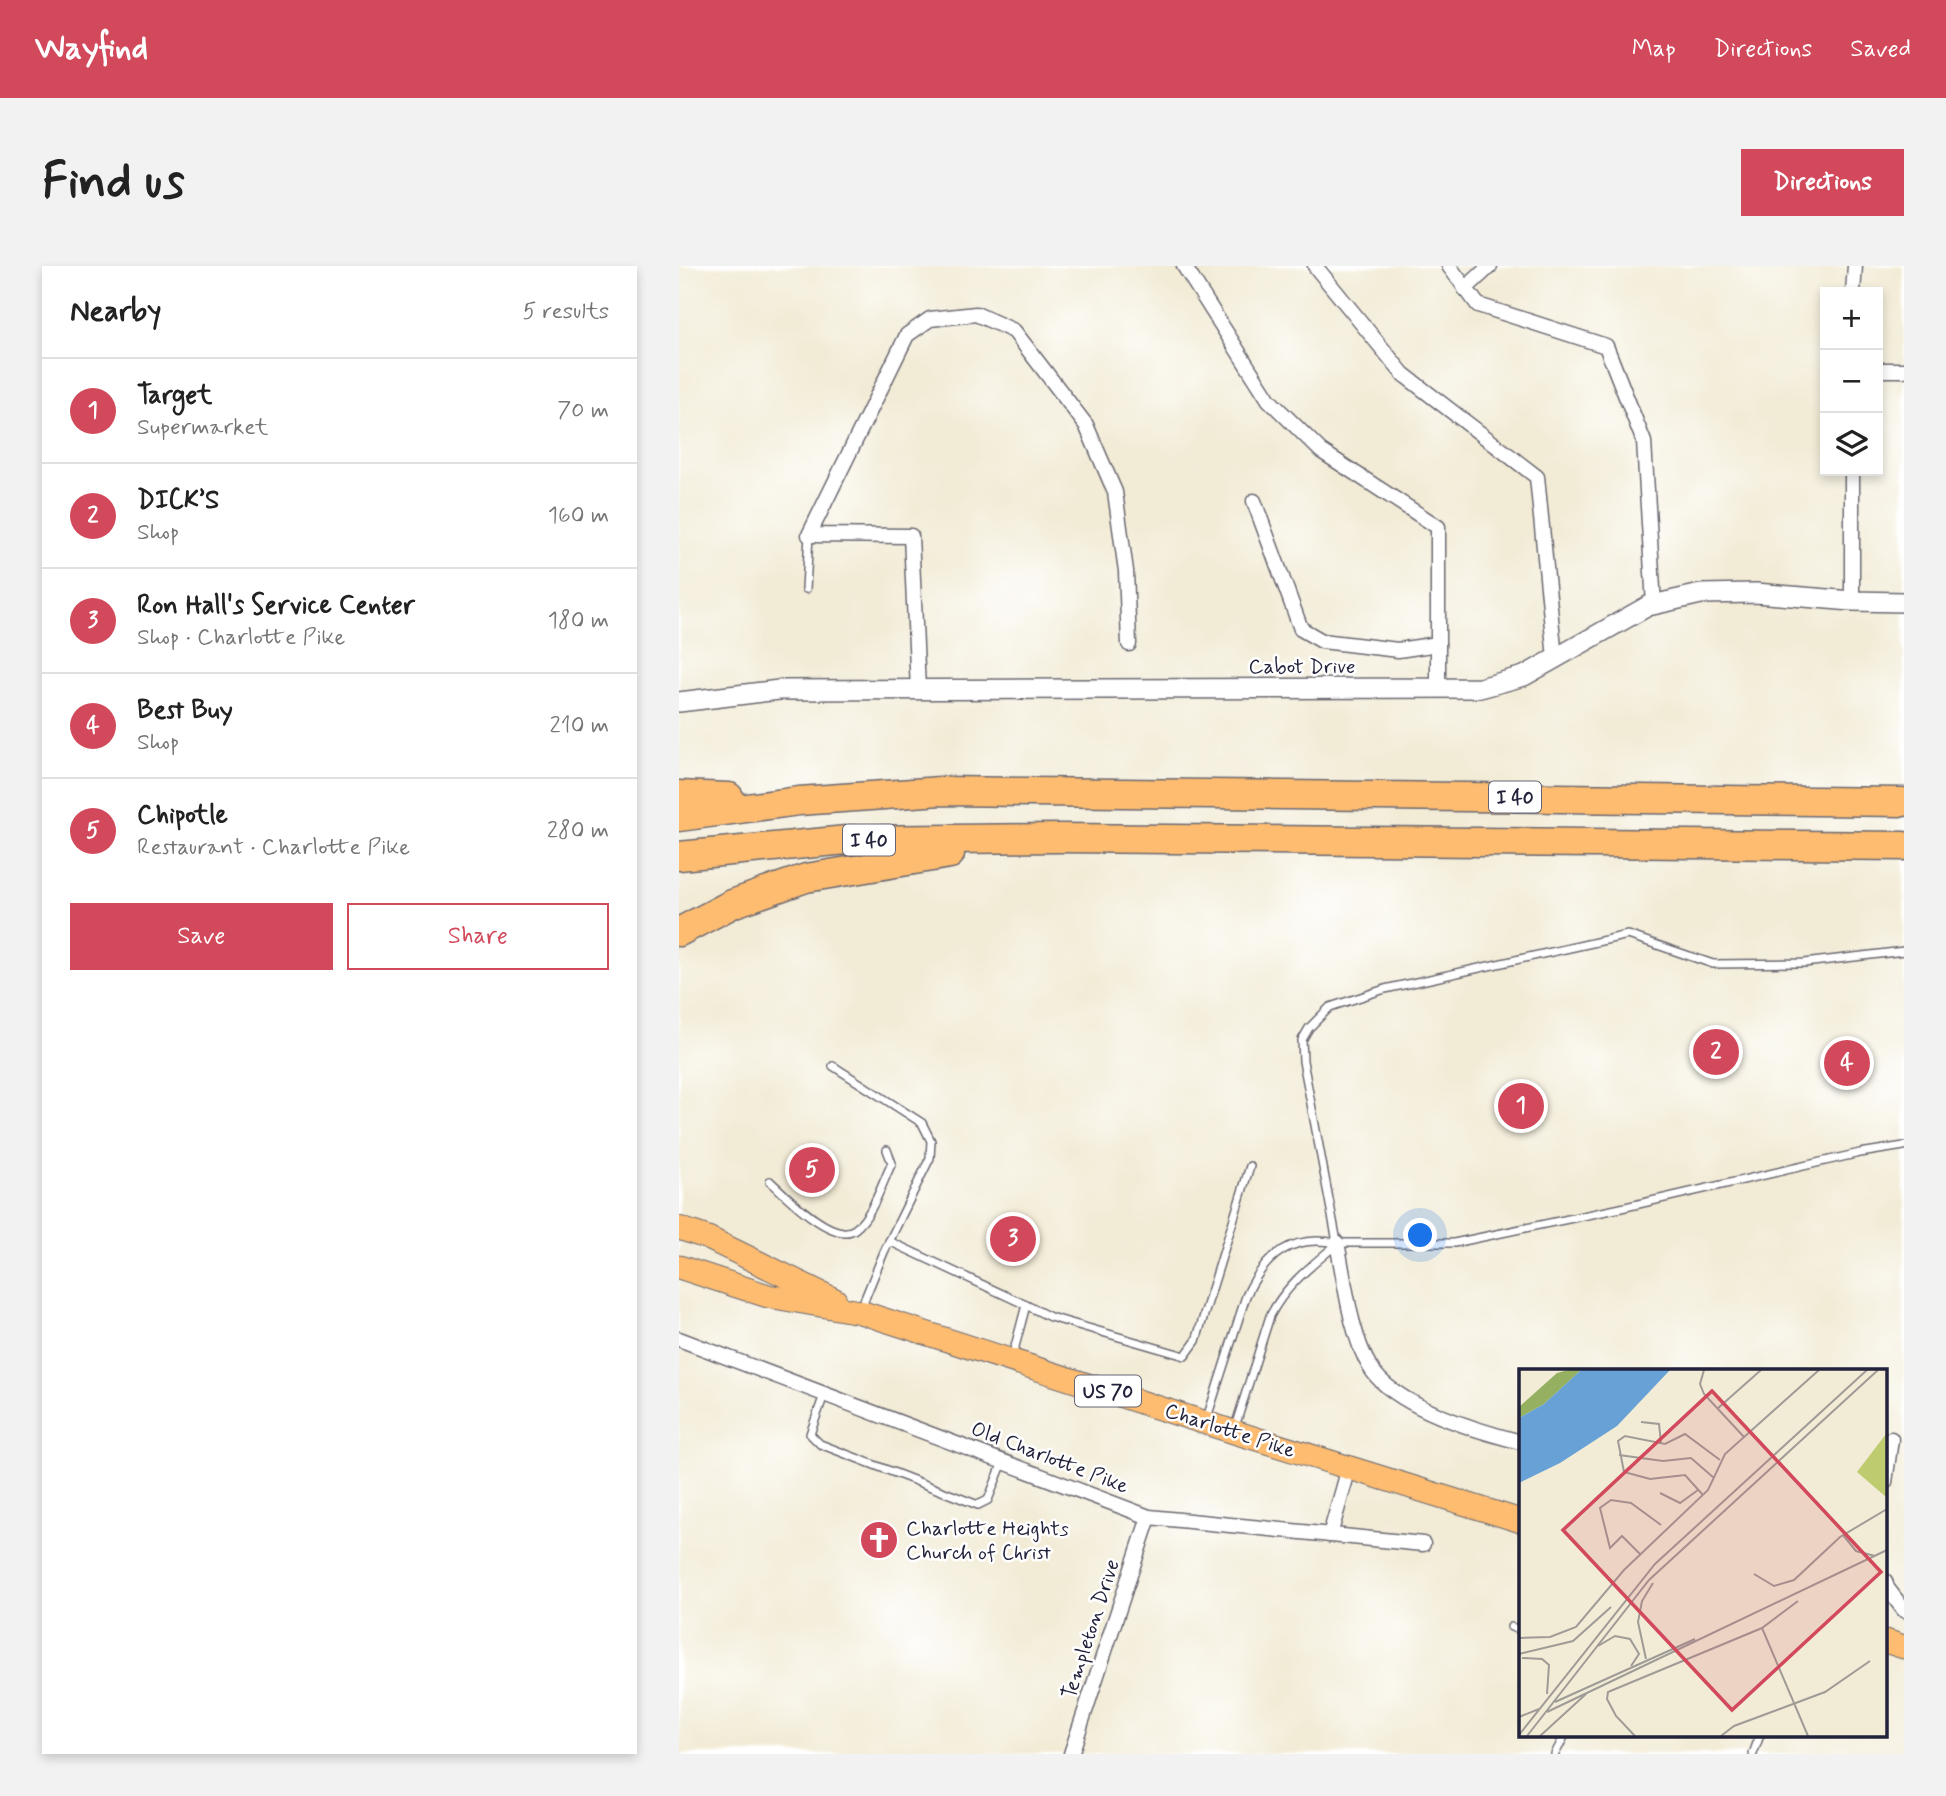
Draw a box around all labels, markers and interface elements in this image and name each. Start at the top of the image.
text: Wayfind [35,27,148,71]
text: Map [1632,34,1676,65]
text: Directions [1714,34,1812,65]
text: Saved [1850,34,1911,65]
button: Directions [1741,149,1904,216]
text: Find us [42,150,185,215]
map controls [1820,287,1883,476]
button: + [1820,287,1883,350]
text: Nearby [70,292,161,331]
text: 5 results [523,297,609,327]
button: − [1820,350,1883,413]
text: Target [137,379,212,413]
text: 1 [88,396,98,426]
text: 70 m [557,396,609,426]
text: Supermarket [137,413,268,443]
button: layers [1820,413,1883,476]
text: DICK’S [137,484,219,518]
text: 2 [87,501,99,531]
text: 160 m [548,501,609,531]
text: Shop [137,518,179,548]
text: Ron Hall's Service Center [137,589,415,623]
text: 3 [88,606,98,636]
text: 180 m [548,606,609,636]
text: Shop · Charlotte Pike [137,623,345,653]
street label: Cabot Drive [1249,653,1355,681]
text: Best Buy [137,694,233,728]
text: 4 [86,711,100,741]
text: 210 m [549,711,609,741]
text: Shop [137,728,179,758]
road number: I 40 [1489,782,1541,812]
text: Chipotle [137,799,228,833]
text: 5 [86,816,100,846]
text: 280 m [547,816,609,846]
road number: I 40 [843,824,895,856]
text: Restaurant · Charlotte Pike [137,833,410,863]
button: Save [70,903,333,970]
button: Share [347,903,609,970]
pin: 2 [1693,1026,1739,1078]
pin: 4 [1824,1037,1870,1089]
pin: 1 [1498,1080,1544,1132]
pin: 5 [789,1144,835,1196]
pin: 3 [990,1213,1036,1265]
your location [1403,1218,1437,1252]
inset map [1519,1369,1887,1736]
road number: US 70 [1075,1376,1141,1406]
street label: Charlotte Pike [1161,1397,1299,1465]
street label: Old Charlotte Pike [967,1415,1132,1501]
place label: Charlotte Heights Church of Christ [906,1515,1069,1567]
church icon: Charlotte Heights Church of Christ [858,1519,900,1561]
street label: Templeton Drive [1055,1556,1127,1703]

